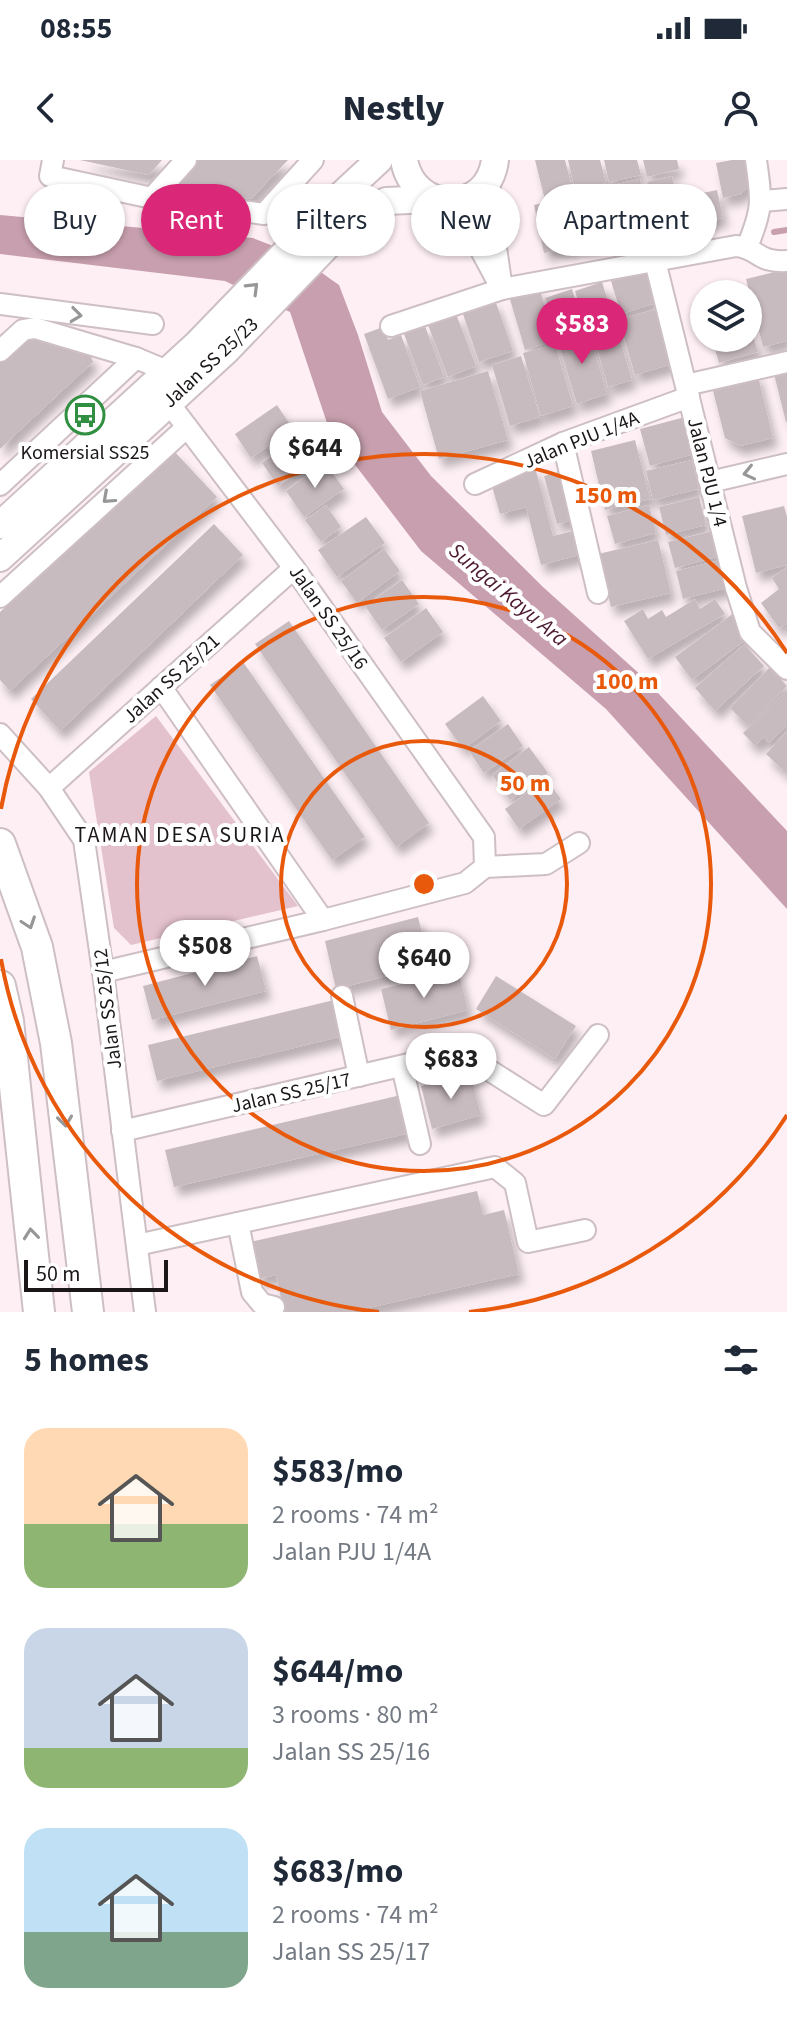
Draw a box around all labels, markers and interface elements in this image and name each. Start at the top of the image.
text: 08:55 [40,7,112,50]
text: Nestly [343,83,445,134]
icon: back [24,86,68,130]
icon: person [719,86,763,130]
chip: Buy [24,184,125,256]
chip: Rent [141,184,251,256]
chip: Filters [267,184,395,256]
chip: New [411,184,520,256]
chip: Apartment [536,184,717,256]
map controls [690,280,762,352]
button: layers [690,280,762,352]
one-way arrow [244,283,258,297]
pin: $583 [535,298,629,366]
text: $583 [555,305,609,342]
one-way arrow [70,306,83,323]
street label: Jalan SS 25/23 [157,311,265,414]
bus stop icon: Komersial SS25 [64,394,106,436]
street label: Jalan PJU 1/4A [519,404,643,476]
street label: Jalan PJU 1/4 [680,415,734,530]
pin: $644 [268,422,362,490]
text: $644 [288,429,342,466]
place label: Komersial SS25 [20,439,150,467]
one-way arrow [742,464,756,481]
text: 150 m [574,478,638,513]
one-way arrow [103,488,118,503]
water label: Sungai Kayu Ara [442,535,575,654]
street label: Jalan SS 25/16 [282,560,375,675]
street label: Jalan SS 25/21 [117,628,226,730]
text: 100 m [595,664,659,699]
text: 50 m [500,766,550,801]
district label: TAMAN DESA SURIA [75,819,285,851]
centre of rings [410,870,438,898]
one-way arrow [19,915,35,929]
pin: $508 [158,920,252,988]
text: $508 [178,927,232,964]
pin: $640 [377,932,471,1000]
text: $640 [397,939,451,976]
street label: Jalan SS 25/12 [87,947,129,1071]
pin: $683 [404,1033,498,1101]
text: $683 [424,1040,478,1077]
street label: Jalan SS 25/17 [229,1066,354,1120]
one-way arrow [57,1115,74,1128]
one-way arrow [22,1228,39,1241]
scale bar [24,1256,168,1292]
text: 50 m [36,1258,81,1290]
text: 5 homes [24,1336,149,1385]
icon: filters [719,1338,763,1382]
text: $583/mo [272,1447,403,1496]
icon: home [88,1460,184,1556]
text: 2 rooms · 74 m² [272,1496,439,1533]
text: Jalan PJU 1/4A [272,1533,431,1570]
text: $644/mo [272,1647,403,1696]
icon: home [88,1660,184,1756]
text: 3 rooms · 80 m² [272,1696,439,1733]
text: Jalan SS 25/16 [272,1733,430,1770]
text: $683/mo [272,1847,403,1896]
icon: home [88,1860,184,1956]
text: 2 rooms · 74 m² [272,1896,439,1933]
text: Jalan SS 25/17 [272,1933,430,1970]

